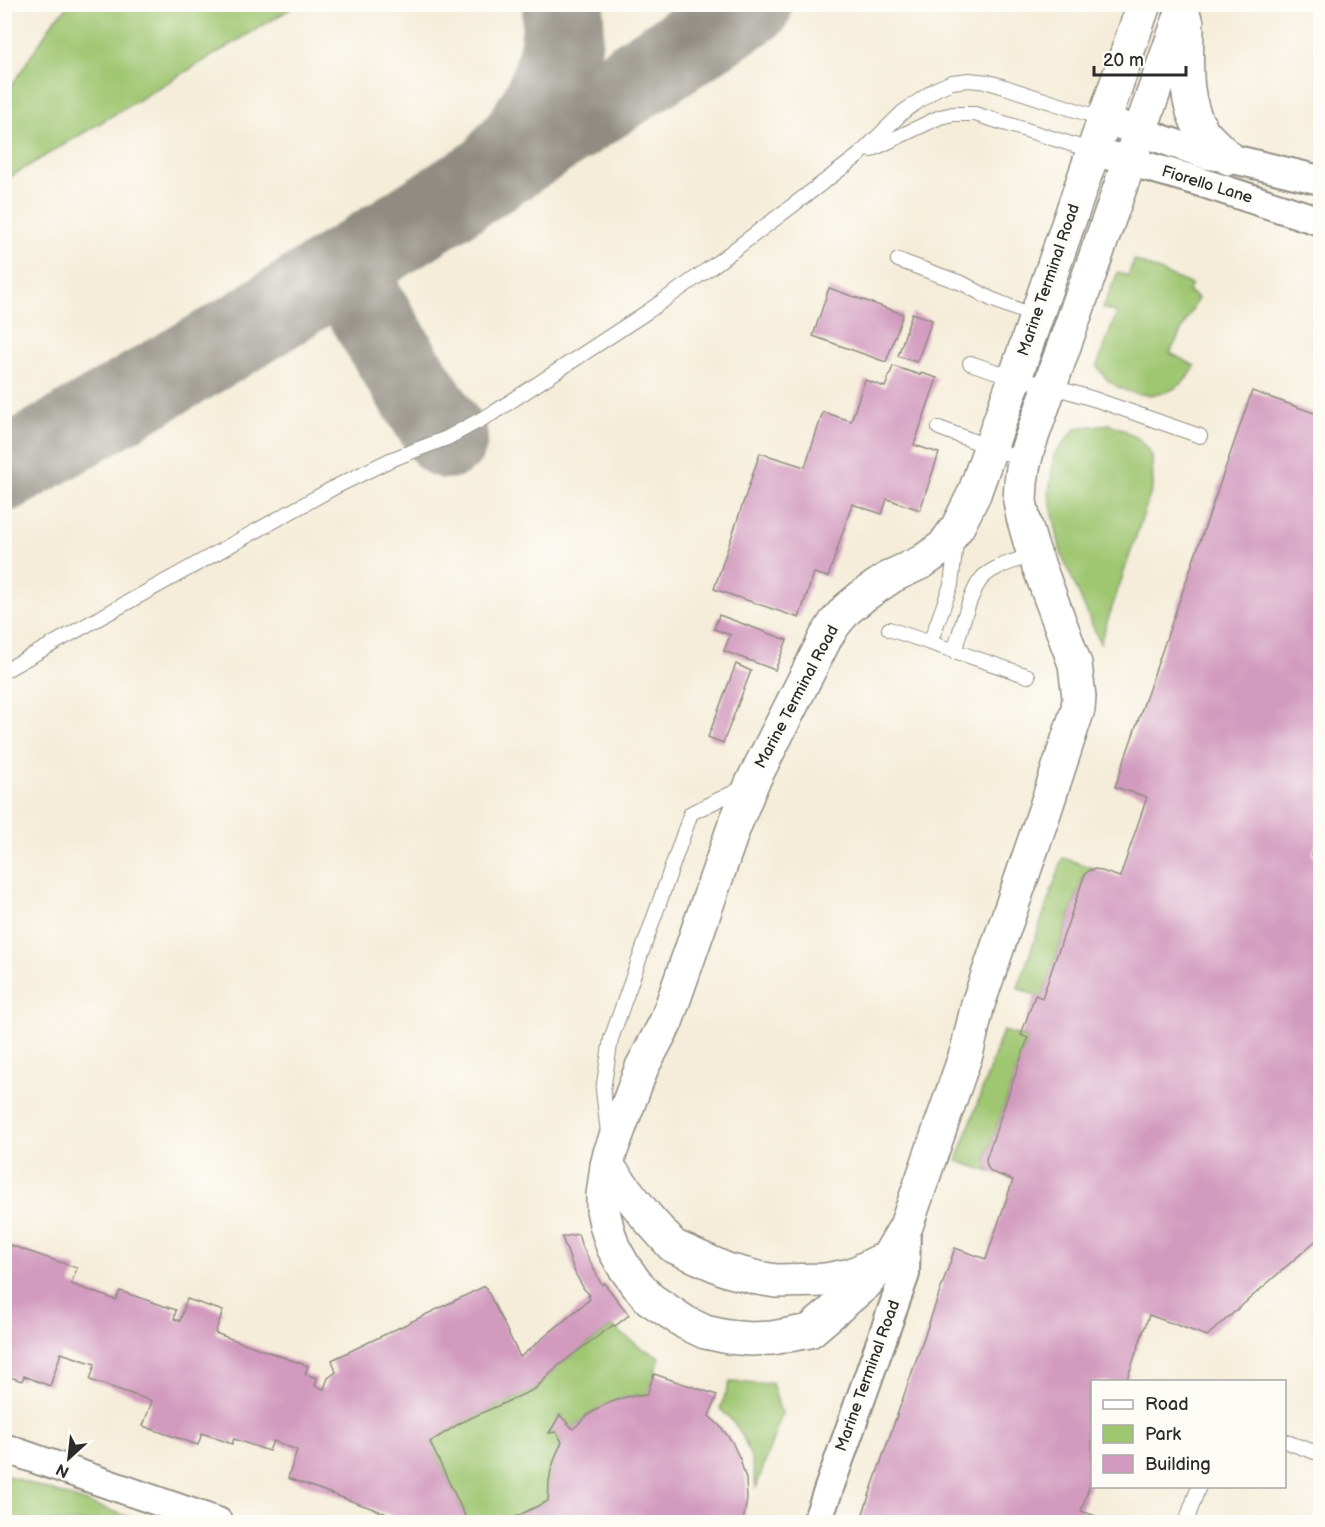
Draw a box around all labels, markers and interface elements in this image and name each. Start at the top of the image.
scale bar [1094,39,1186,77]
text: 20 m [1103,50,1144,71]
street label: Fiorello Lane [1159,162,1255,208]
street label: Marine Terminal Road [1014,201,1084,359]
street label: Marine Terminal Road [751,622,843,772]
street label: Marine Terminal Road [832,1298,904,1454]
legend [1091,1380,1286,1488]
text: Road [1145,1394,1189,1415]
text: Park [1145,1424,1181,1445]
north arrow [39,1428,99,1488]
text: Building [1145,1454,1211,1475]
text: N [53,1459,73,1481]

